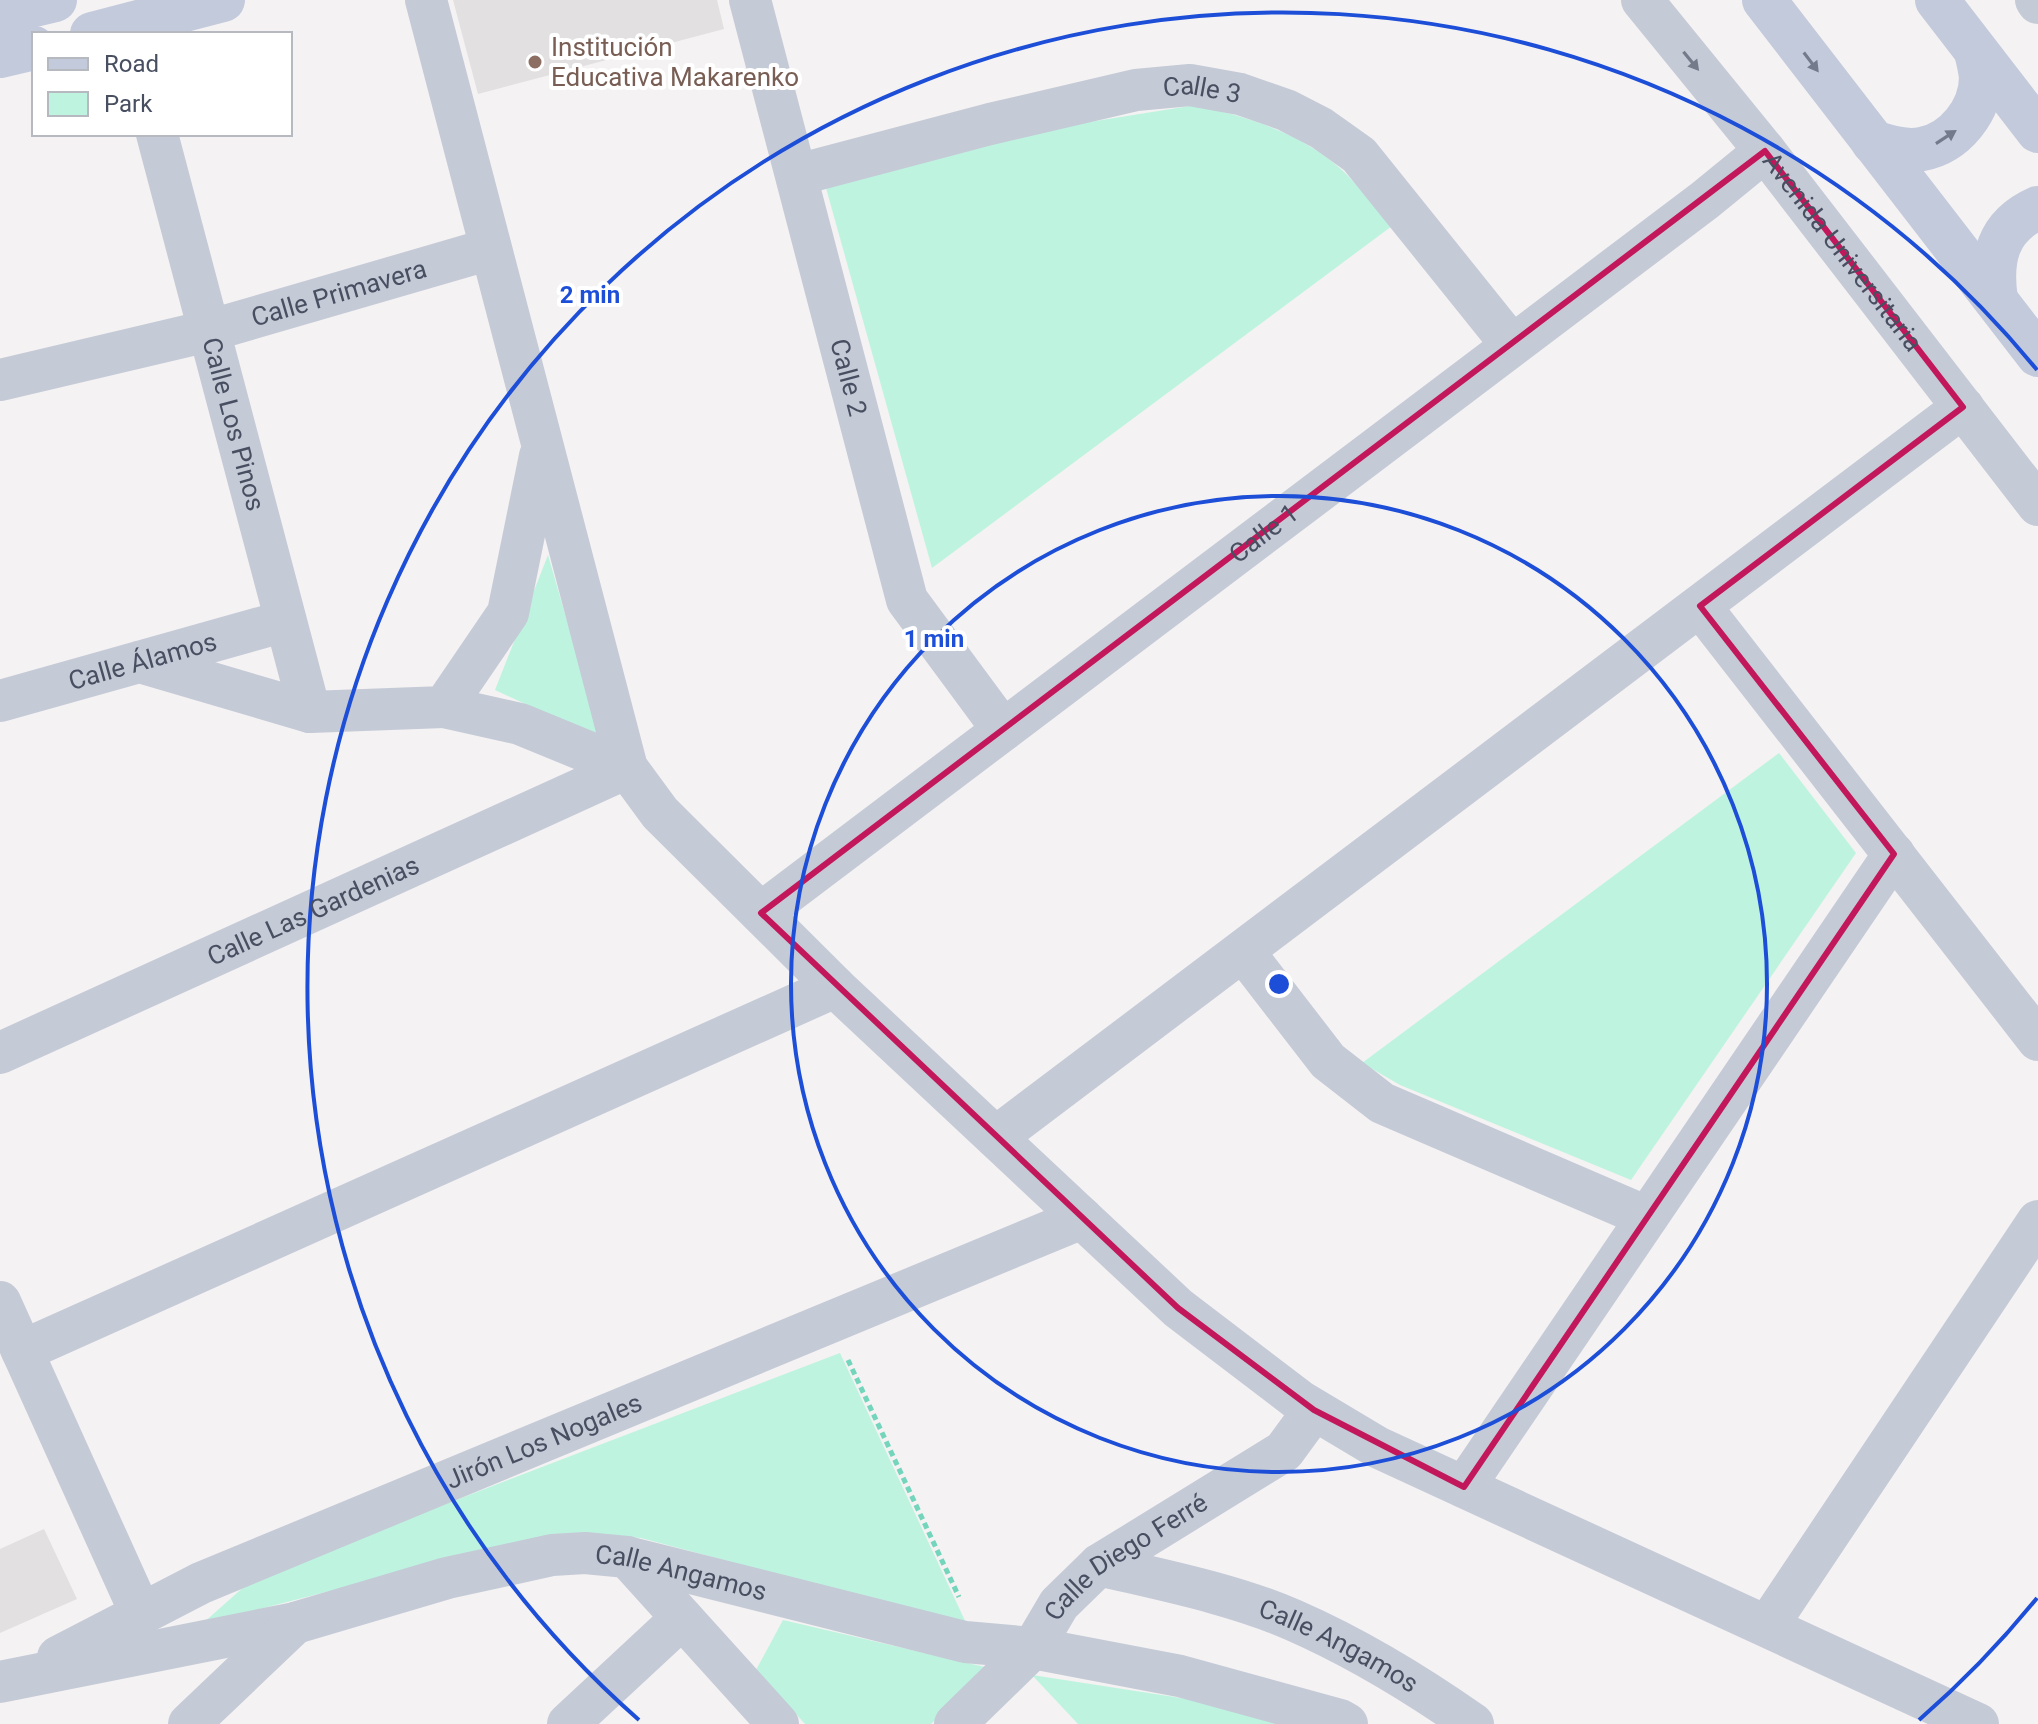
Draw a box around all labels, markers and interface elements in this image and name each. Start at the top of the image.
legend [32,32,292,136]
place label: Institución Educativa Makarenko [551,32,799,92]
text: Road [104,50,159,78]
one-way arrow [1682,50,1699,70]
one-way arrow [1803,52,1819,72]
marker: Institución Educativa Makarenko [526,53,544,71]
street label: Calle 3 [1162,70,1243,109]
text: Park [104,90,153,118]
one-way arrow [1936,129,1957,144]
street label: Avenida Universitaria [1757,146,1929,357]
street label: Calle Primavera [248,253,430,333]
text: 2 min [560,281,620,309]
street label: Calle Los Pinos [196,334,271,514]
street label: Calle 2 [824,335,873,419]
street label: Calle 1 [1223,498,1304,569]
text: 1 min [904,625,964,653]
street label: Calle Álamos [65,626,220,696]
street label: Calle Las Gardenias [203,850,424,972]
centre of rings [1265,970,1293,998]
street label: Jirón Los Nogales [441,1387,646,1495]
street label: Calle Diego Ferré [1038,1487,1213,1625]
street label: Calle Angamos [594,1539,770,1607]
street label: Calle Angamos [1255,1593,1424,1699]

